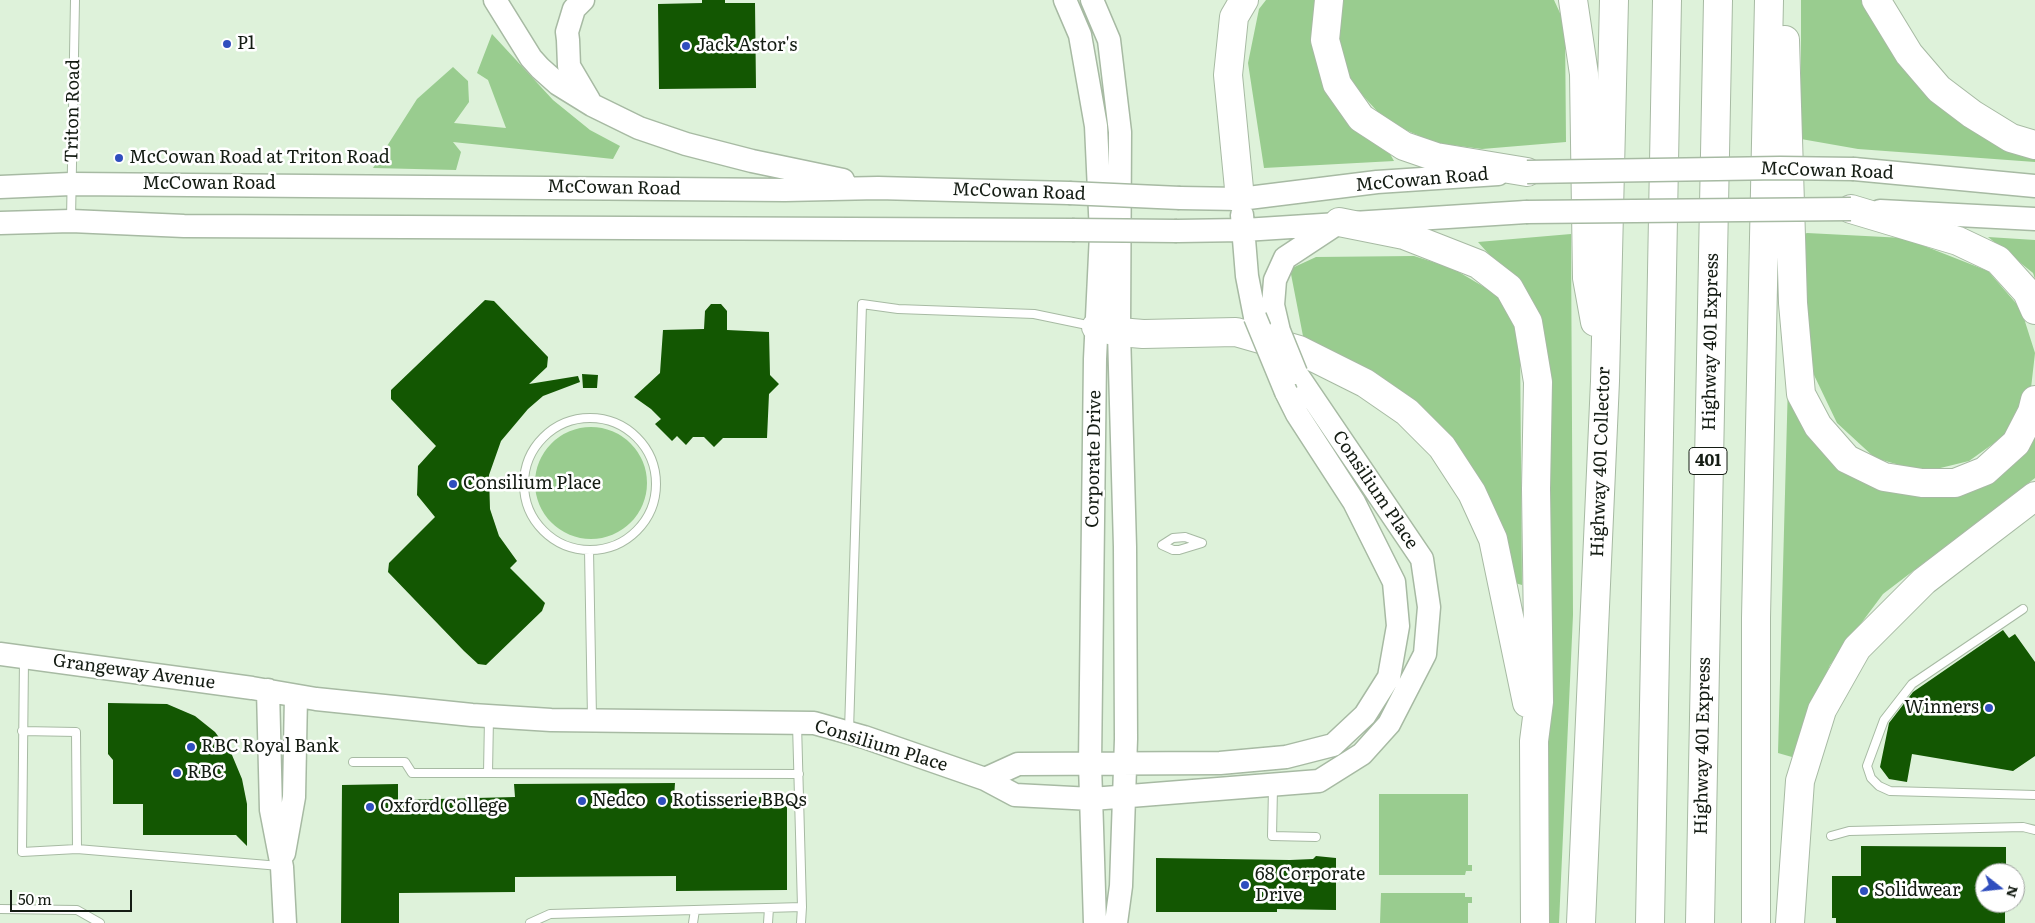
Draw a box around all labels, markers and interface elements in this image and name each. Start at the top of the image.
place label: P1 [237,33,255,55]
place label: Jack Astor's [696,35,797,57]
marker: P1 [221,38,233,50]
marker: Jack Astor's [680,40,692,52]
street label: Triton Road [61,59,85,163]
place label: McCowan Road at Triton Road [129,147,390,169]
marker: McCowan Road at Triton Road [113,152,125,164]
street label: McCowan Road [1760,158,1894,184]
street label: McCowan Road [1354,163,1490,197]
street label: McCowan Road [142,173,276,195]
street label: McCowan Road [547,176,681,200]
street label: McCowan Road [952,179,1086,205]
street label: Highway 401 Express [1699,253,1723,431]
street label: Highway 401 Collector [1587,366,1615,558]
street label: Corporate Drive [1082,390,1106,528]
street label: Consilium Place [1327,427,1423,553]
road number: 401 [1689,448,1727,474]
place label: Consilium Place [463,473,601,495]
marker: Consilium Place [447,478,459,490]
street label: Grangeway Avenue [52,650,216,694]
street label: Highway 401 Express [1691,657,1715,835]
place label: Winners [1904,697,1979,719]
marker: Winners [1983,702,1995,714]
street label: Consilium Place [812,715,950,777]
place label: RBC Royal Bank [201,736,339,758]
marker: RBC Royal Bank [185,741,197,753]
place label: RBC [187,762,225,784]
marker: RBC [171,767,183,779]
place label: Nedco [592,790,646,812]
place label: Rotisserie BBQs [672,790,807,812]
marker: Nedco [576,795,588,807]
marker: Rotisserie BBQs [656,795,668,807]
place label: Oxford College [380,796,507,818]
marker: Oxford College [364,801,376,813]
north arrow [1975,863,2025,913]
place label: 68 Corporate Drive [1255,864,1365,906]
marker: 68 Corporate Drive [1239,879,1251,891]
scale bar [12,880,135,912]
place label: Solidwear [1874,880,1960,902]
text: N [2002,883,2025,900]
marker: Solidwear [1858,885,1870,897]
text: 50 m [18,887,52,910]

